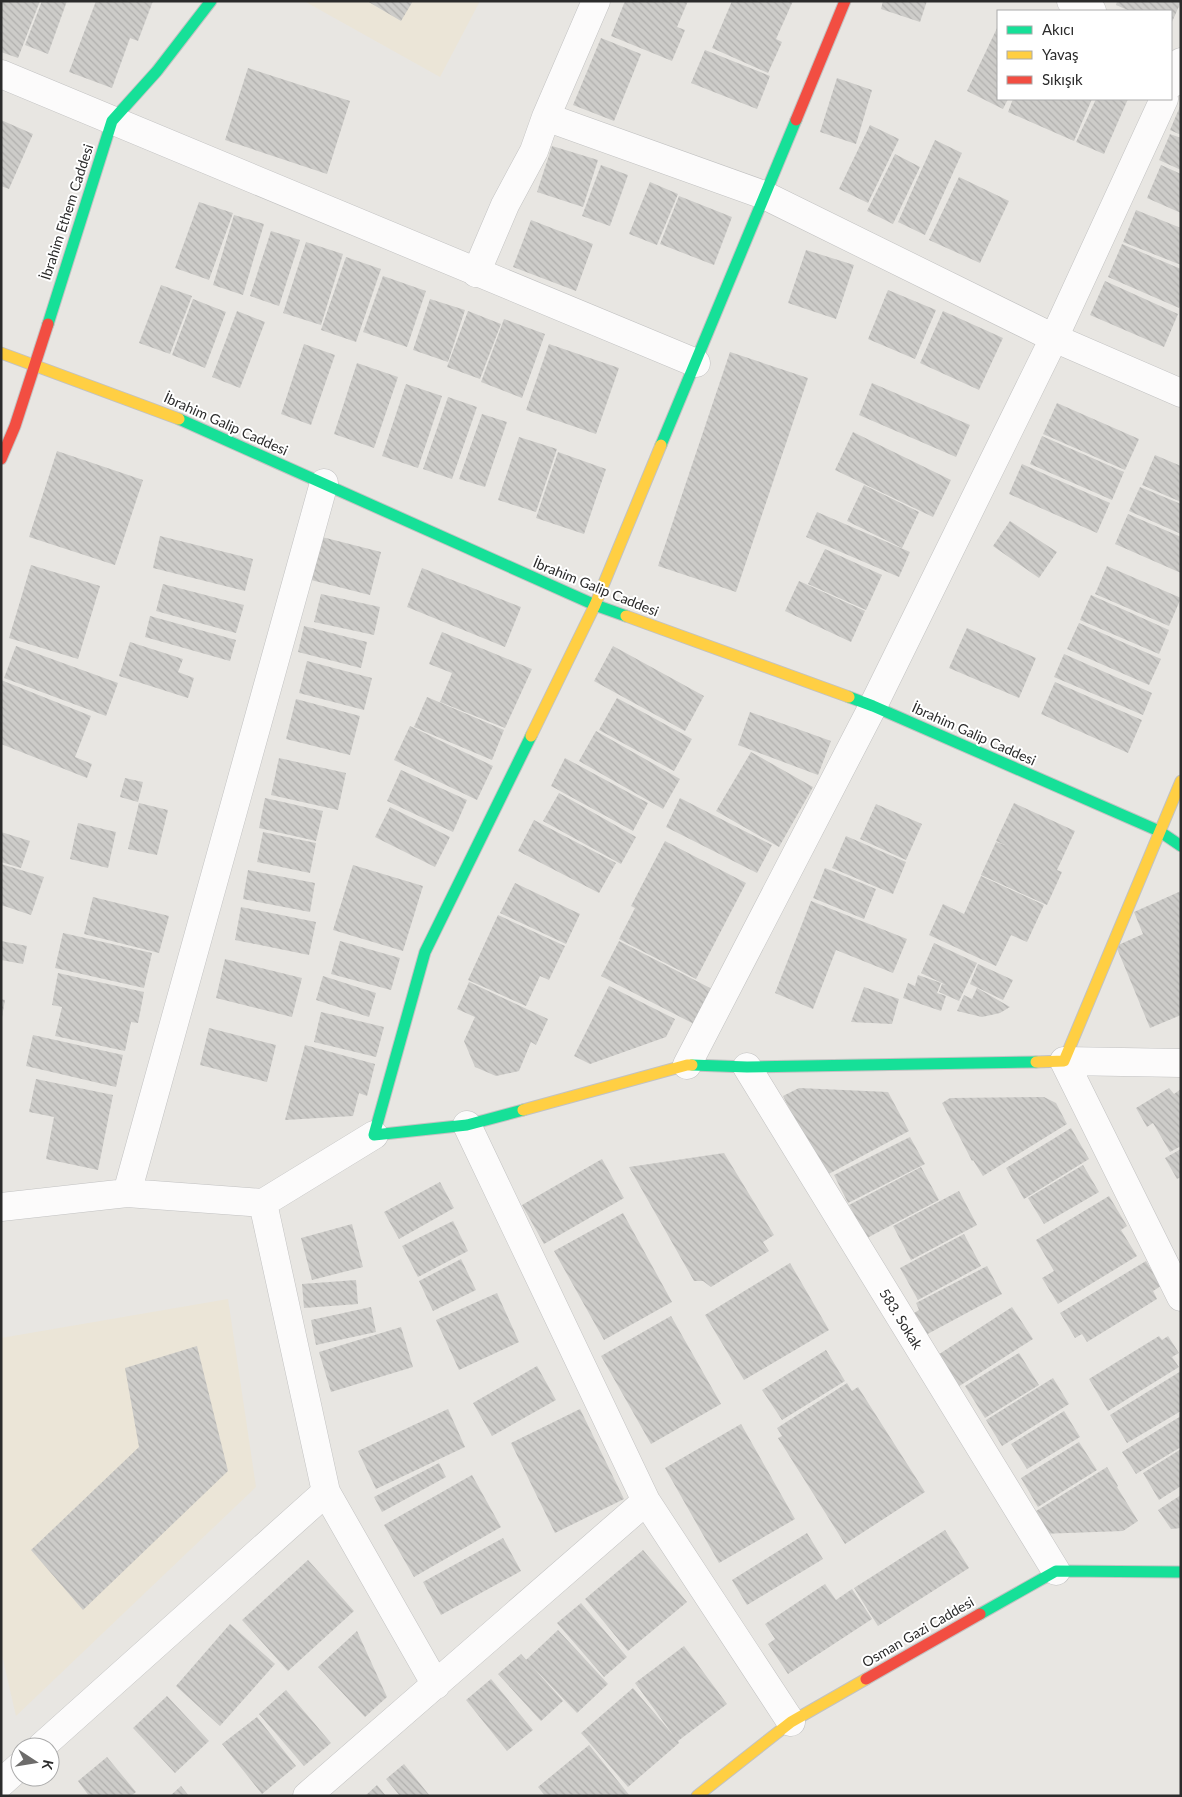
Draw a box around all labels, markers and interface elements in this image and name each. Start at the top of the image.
legend [997,10,1172,100]
text: Akıcı [1042,20,1074,38]
text: Yavaş [1042,45,1079,63]
text: Sıkışık [1042,70,1083,88]
street label: İbrahim Ethem Caddesi [37,142,97,282]
street label: İbrahim Galip Caddesi [162,389,291,459]
street label: İbrahim Galip Caddesi [531,554,661,620]
street label: İbrahim Galip Caddesi [910,699,1039,769]
street label: 583. Sokak [876,1285,927,1353]
street label: Osman Gazi Caddesi [859,1593,977,1670]
north arrow [10,1737,60,1787]
text: K [39,1758,58,1772]

